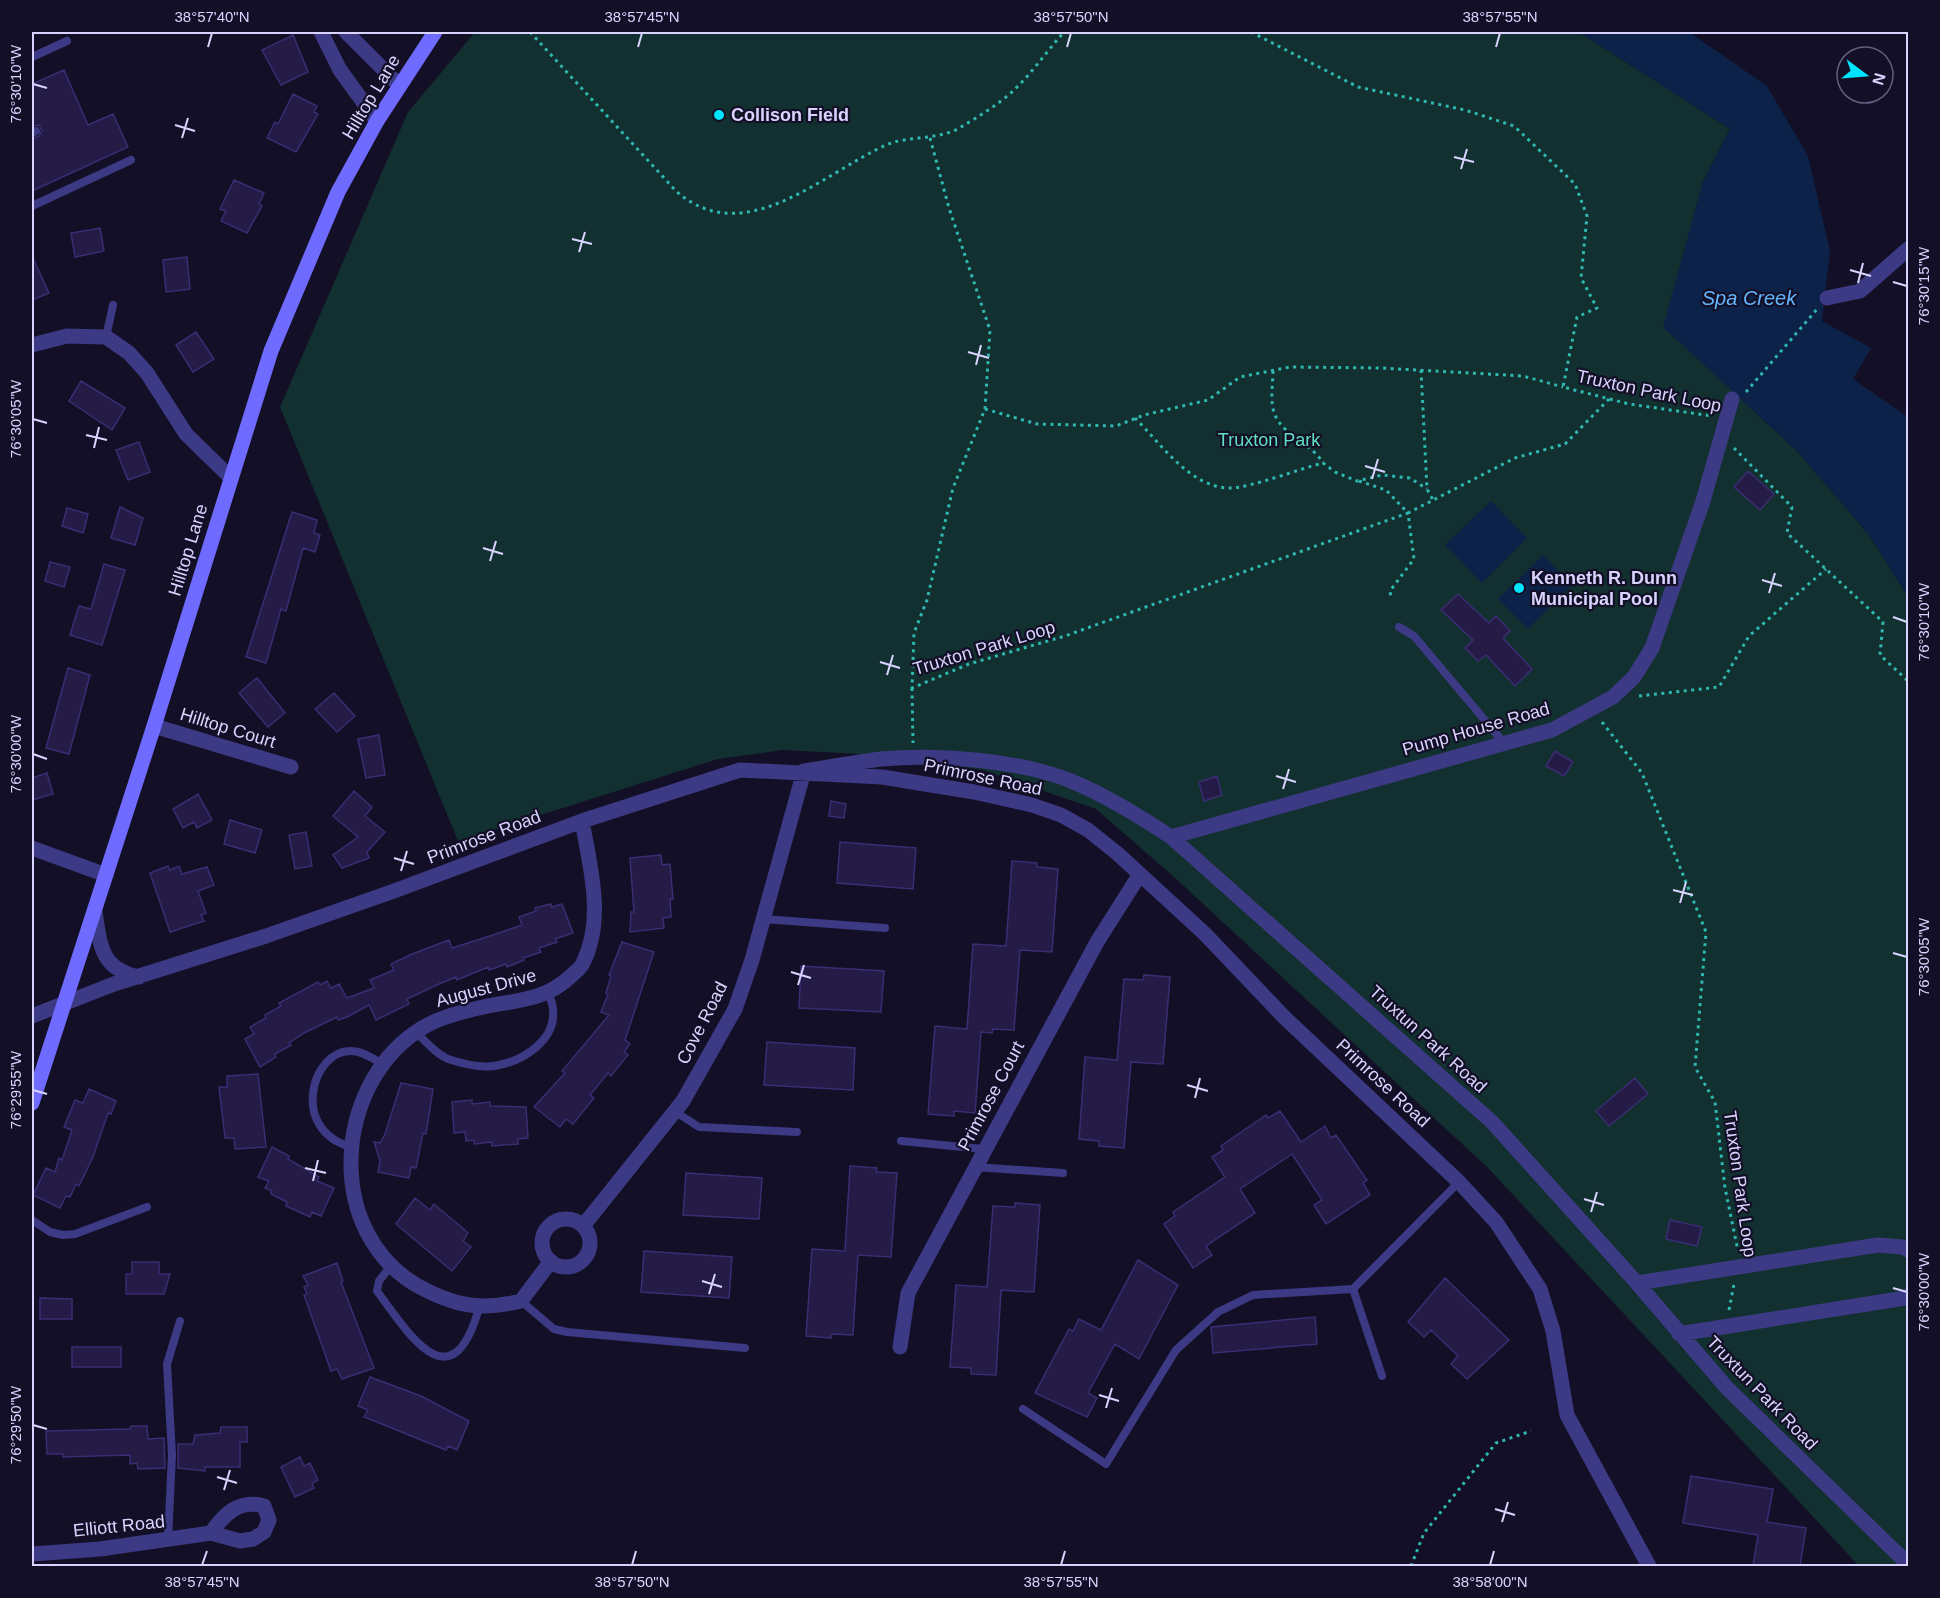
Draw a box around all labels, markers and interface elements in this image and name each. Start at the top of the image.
text: 38°57'40"N [174,8,250,25]
text: 38°57'45"N [604,8,680,25]
text: 38°57'50"N [1033,8,1109,25]
text: 38°57'55"N [1462,8,1538,25]
text: 76°30'10"W [7,44,24,123]
north arrow [1835,45,1895,105]
street label: Hilltop Lane [338,51,404,143]
text: N [1869,71,1889,87]
place label: Collison Field [731,105,849,125]
marker: Collison Field [712,108,726,122]
text: 76°30'15"W [1915,246,1932,325]
water label: Spa Creek [1702,287,1797,309]
street label: Truxton Park Loop [1575,366,1723,416]
text: 76°30'05"W [7,379,24,458]
park label: Truxton Park [1218,430,1321,450]
street label: Hilltop Lane [165,502,211,598]
place label: Kenneth R. Dunn Municipal Pool [1531,568,1677,609]
marker: Kenneth R. Dunn Municipal Pool [1512,581,1526,595]
text: 76°30'10"W [1915,582,1932,661]
street label: Truxton Park Loop [911,617,1057,679]
street label: Pump House Road [1400,698,1552,760]
street label: Hilltop Court [178,704,278,752]
text: 76°30'00"W [7,714,24,793]
street label: Primrose Road [922,755,1044,799]
street label: Primrose Road [424,806,544,868]
text: 76°30'05"W [1915,917,1932,996]
street label: August Drive [434,965,538,1011]
street label: Cove Road [673,978,731,1068]
street label: Truxtun Park Road [1365,981,1491,1097]
street label: Primrose Road [1332,1035,1434,1131]
street label: Primrose Court [954,1038,1028,1154]
text: 76°29'55"W [7,1050,24,1129]
street label: Truxton Park Loop [1720,1110,1760,1258]
text: 76°30'00"W [1915,1252,1932,1331]
street label: Truxtun Park Road [1703,1332,1821,1454]
text: 76°29'50"W [7,1385,24,1464]
street label: Elliott Road [72,1511,166,1541]
text: 38°57'45"N [164,1573,240,1590]
text: 38°57'50"N [594,1573,670,1590]
text: 38°57'55"N [1023,1573,1099,1590]
text: 38°58'00"N [1452,1573,1528,1590]

